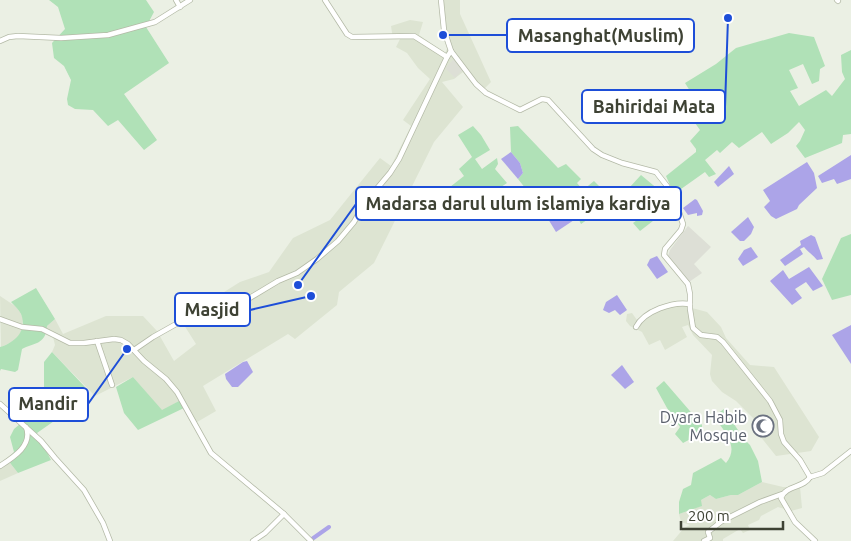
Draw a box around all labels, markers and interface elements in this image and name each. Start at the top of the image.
callout: Masanghat(Muslim) [507,19,694,52]
text: Masanghat(Muslim) [518,25,684,46]
callout: Bahiridai Mata [582,90,725,123]
text: Bahiridai Mata [593,96,715,116]
callout: Madarsa darul ulum islamiya kardiya [356,187,681,220]
text: Madarsa darul ulum islamiya kardiya [365,193,671,213]
callout: Masjid [175,293,250,326]
text: Masjid [184,299,240,319]
callout: Mandir [9,388,88,421]
text: Mandir [18,393,78,413]
place label: Dyara Habib Mosque [660,408,747,444]
mosque icon: Dyara Habib Mosque [751,414,775,438]
scale bar [681,498,784,530]
text: 200 m [688,507,730,524]

